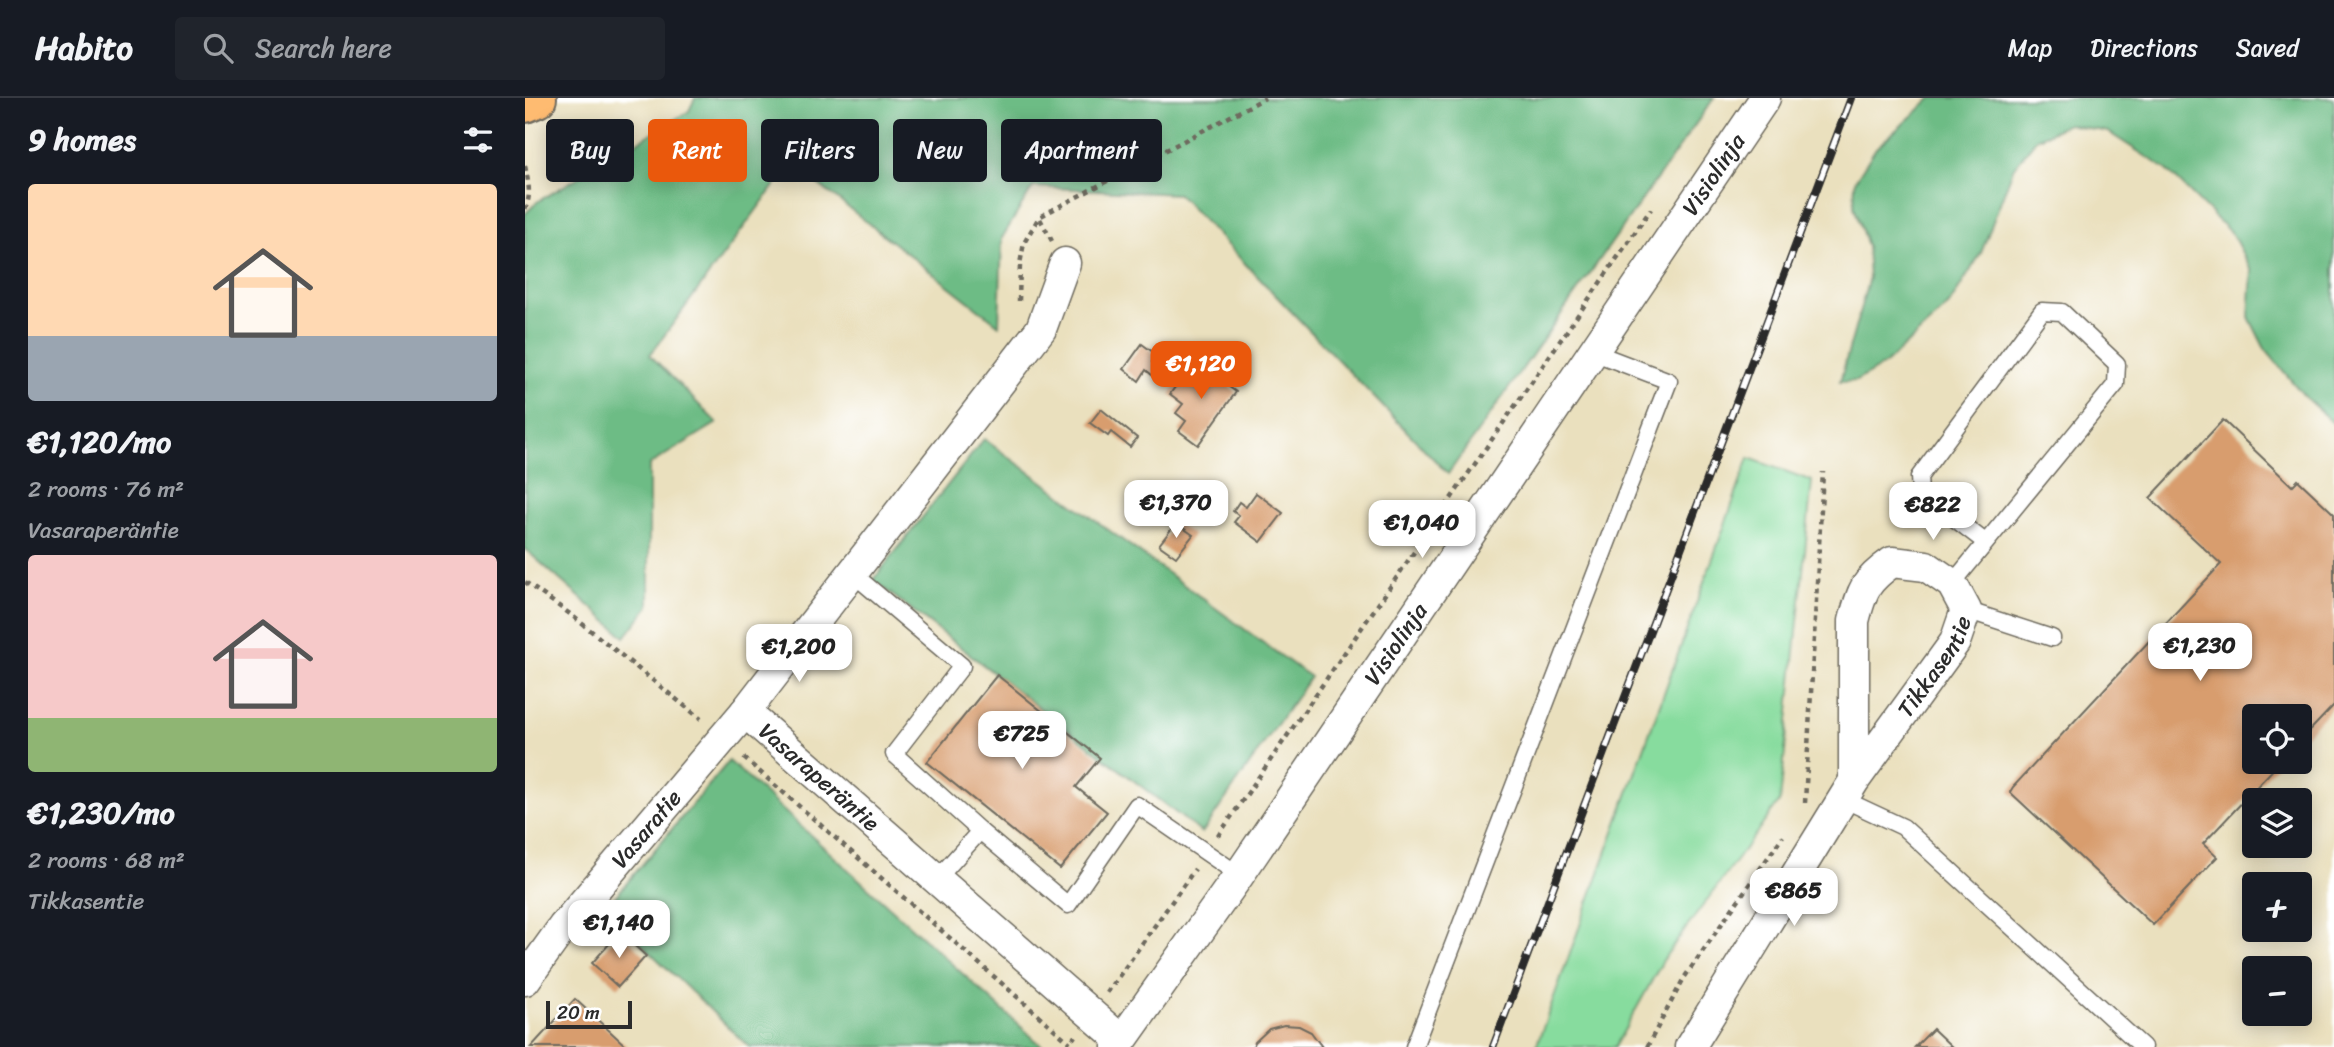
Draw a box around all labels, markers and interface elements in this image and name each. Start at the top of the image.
search box [175,17,665,80]
text: Habito [35,19,133,77]
text: Search here [255,25,392,71]
text: Map [2008,27,2052,69]
text: Directions [2090,27,2198,69]
text: Saved [2236,27,2299,69]
icon: search [199,29,237,67]
text: 9 homes [28,113,136,167]
chip: Buy [546,119,634,182]
chip: Rent [648,119,747,182]
chip: Filters [761,119,879,182]
chip: New [893,119,987,182]
chip: Apartment [1001,119,1162,182]
icon: filters [459,121,497,159]
street label: Visiolinja [1671,124,1757,225]
icon: home [200,230,326,356]
pin: €1,120 [1144,342,1258,401]
text: €1,120 [1167,343,1236,384]
text: €1,120/mo [28,415,171,469]
text: 2 rooms · 76 m² [28,469,184,510]
pin: €1,370 [1119,480,1233,540]
text: €1,370 [1140,482,1212,523]
pin: €822 [1892,482,1974,542]
text: €822 [1905,484,1961,525]
pin: €1,040 [1365,500,1479,560]
text: €1,040 [1385,502,1459,543]
text: Vasaraperäntie [28,510,179,551]
street label: Visiolinja [1353,594,1439,694]
icon: home [200,601,326,727]
street label: Tikkasentie [1886,610,1984,727]
pin: €1,200 [742,624,856,684]
pin: €1,230 [2143,624,2257,683]
text: €1,230 [2164,625,2236,666]
text: €1,200 [762,626,836,667]
map controls [2242,704,2312,1026]
button: locate [2242,704,2312,774]
street label: Vasaraperäntie [749,712,889,842]
pin: €725 [981,712,1063,771]
text: €725 [994,713,1050,754]
street label: Vasaratie [601,780,693,878]
text: €1,230/mo [28,786,175,840]
button: layers [2242,788,2312,858]
text: 2 rooms · 68 m² [28,840,185,881]
pin: €865 [1753,868,1835,928]
text: €865 [1766,870,1822,911]
button: + [2242,872,2312,942]
text: Tikkasentie [28,881,144,922]
pin: €1,140 [562,900,676,960]
text: €1,140 [584,902,654,943]
button: − [2242,956,2312,1026]
text: 20 m [557,996,600,1029]
scale bar [546,998,632,1030]

